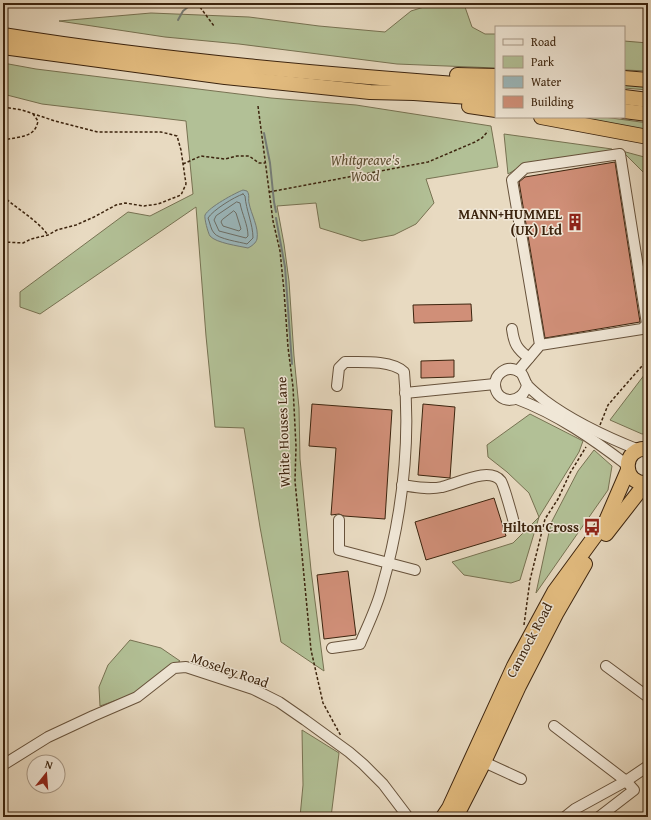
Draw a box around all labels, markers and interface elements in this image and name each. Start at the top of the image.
legend [495,26,625,118]
text: Road [531,33,557,50]
text: Park [531,53,555,70]
text: Water [531,73,561,90]
text: Building [531,93,574,110]
park label: Whitgreave's Wood [331,150,399,186]
place label: MANN+HUMMEL (UK) Ltd [458,204,563,240]
building icon: MANN+HUMMEL (UK) Ltd [565,212,585,232]
street label: White Houses Lane [271,376,295,488]
place label: Hilton Cross [503,517,579,537]
bus stop icon: Hilton Cross [582,517,602,537]
street label: Cannock Road [501,598,557,681]
street label: Moseley Road [189,647,272,693]
north arrow [26,754,66,794]
text: N [43,756,55,773]

